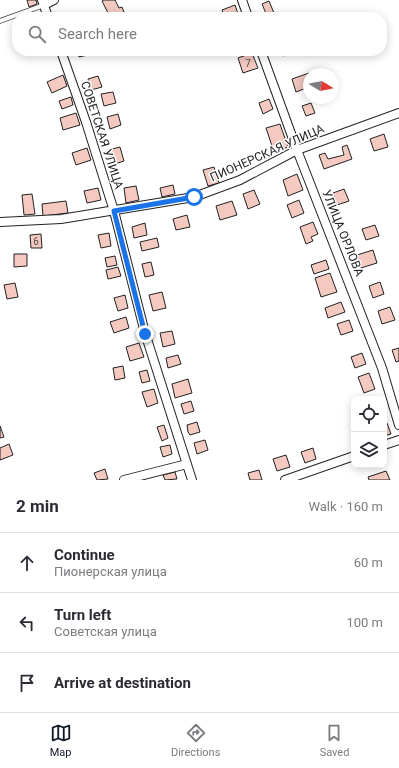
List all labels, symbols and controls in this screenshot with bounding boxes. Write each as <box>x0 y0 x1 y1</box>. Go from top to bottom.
search box <box>12 12 387 56</box>
icon: search <box>26 23 48 45</box>
text: Search here <box>58 25 137 43</box>
house number: 7 <box>245 58 251 69</box>
north arrow <box>303 68 339 104</box>
street label: СОВЕТСКАЯ УЛИЦА <box>78 79 126 191</box>
street label: ПИОНЕРСКАЯ УЛИЦА <box>208 121 326 184</box>
route start <box>185 188 203 206</box>
street label: УЛИЦА ОРЛОВА <box>319 188 367 278</box>
house number: 6 <box>33 236 39 247</box>
route end <box>136 325 154 343</box>
map controls <box>351 396 387 468</box>
button: locate <box>351 396 387 432</box>
button: layers <box>351 432 387 468</box>
text: 2 min <box>16 496 59 516</box>
text: Walk · 160 m <box>308 499 383 514</box>
text: Continue <box>54 546 115 564</box>
icon: ahead <box>16 552 38 574</box>
text: 60 m <box>354 555 383 570</box>
text: Пионерская улица <box>54 564 167 579</box>
text: Turn left <box>54 606 111 624</box>
icon: left <box>16 612 38 634</box>
text: 100 m <box>346 615 383 630</box>
text: Советская улица <box>54 624 157 639</box>
icon: arrive <box>16 672 38 694</box>
text: Arrive at destination <box>54 674 191 692</box>
tab: Map <box>50 722 72 759</box>
tab: Directions <box>171 722 220 759</box>
tab: Saved <box>320 722 349 759</box>

